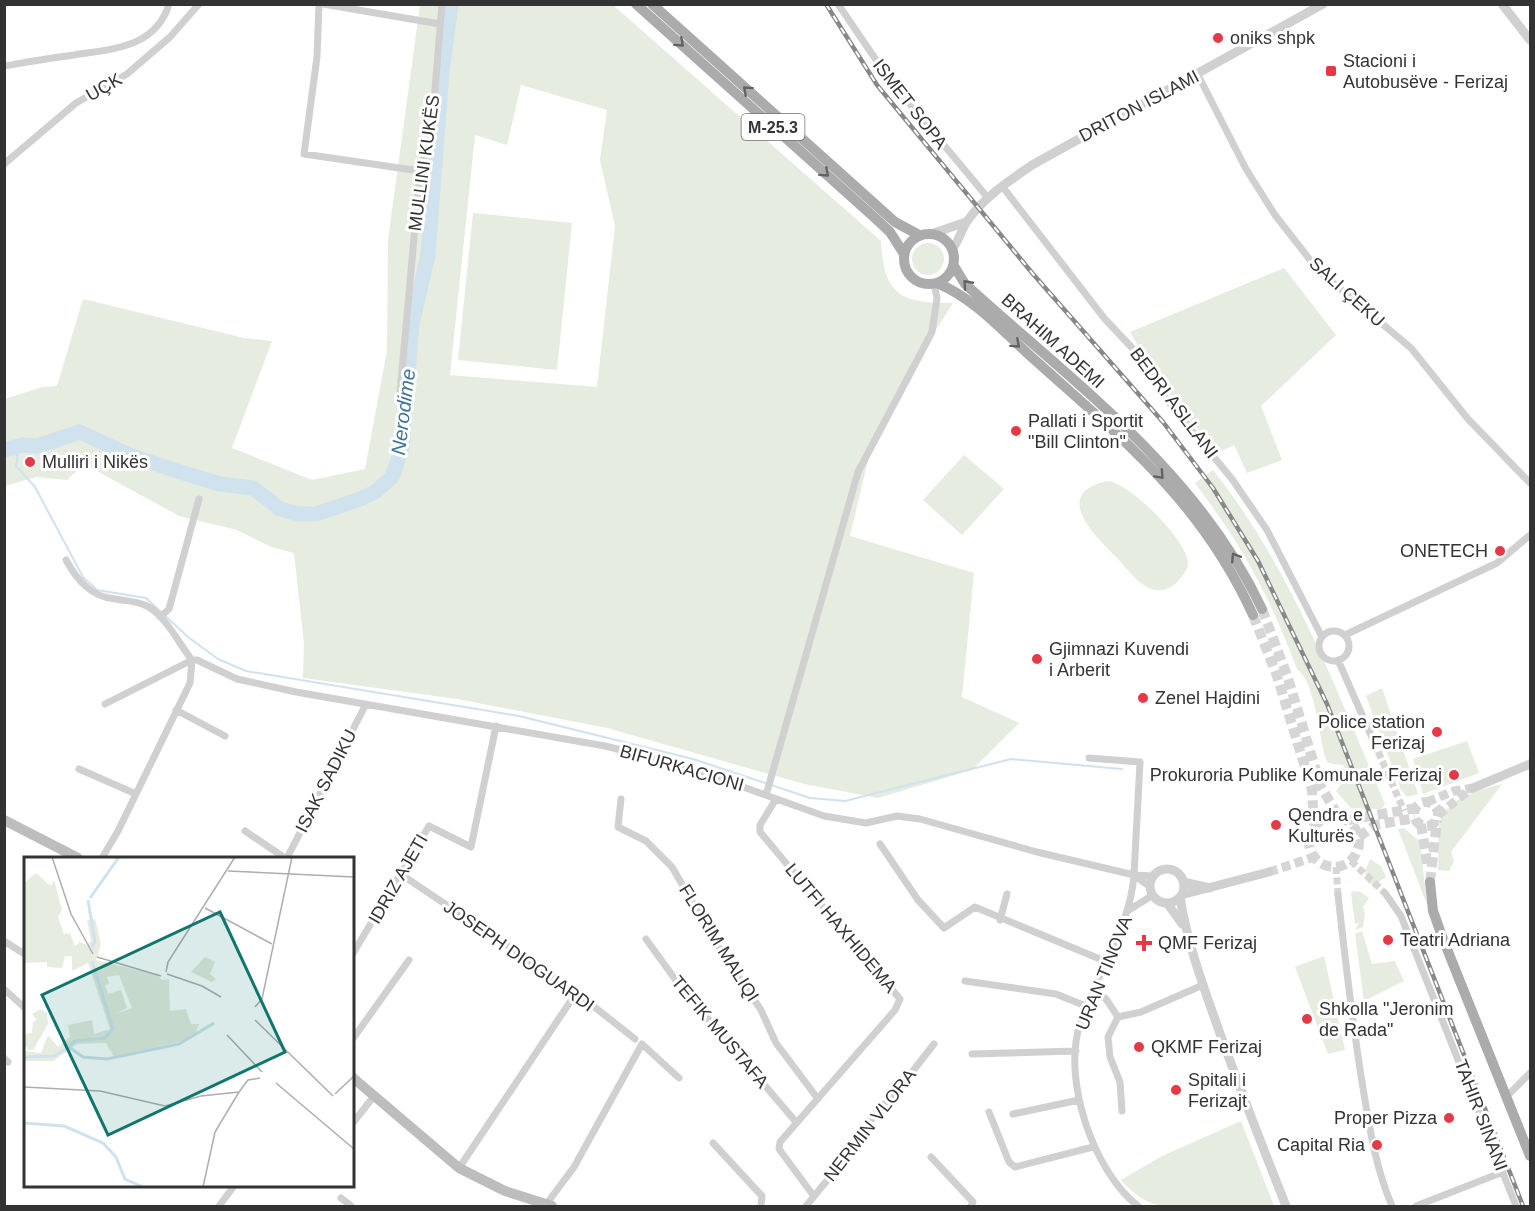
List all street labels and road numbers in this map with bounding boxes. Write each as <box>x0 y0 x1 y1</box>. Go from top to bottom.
street label: ISMET SOPA <box>869 55 951 153</box>
street label: DRITON ISLAMI <box>1076 66 1202 146</box>
street label: UÇK <box>83 69 125 105</box>
street label: MULLINI KUKËS <box>405 94 443 232</box>
road number: M-25.3 <box>742 114 804 140</box>
street label: SALI ÇEKU <box>1305 253 1389 331</box>
street label: BRAHIM ADEMI <box>998 290 1108 392</box>
street label: BEDRI ASLLANI <box>1126 344 1222 462</box>
street label: ISAK SADIKU <box>291 726 361 836</box>
street label: BIFURKACIONI <box>618 741 746 795</box>
street label: IDRIZ AJETI <box>364 831 432 927</box>
street label: LUTFI HAXHIDEMA <box>781 860 901 996</box>
street label: FLORIM MALIQI <box>675 881 763 1005</box>
street label: JOSEPH DIOGUARDI <box>440 896 598 1016</box>
street label: URAN TINOVA <box>1072 913 1136 1033</box>
street label: TEFIK MUSTAFA <box>667 972 773 1092</box>
street label: TAHIR SINANI <box>1451 1056 1511 1174</box>
street label: NERMIN VLORA <box>820 1065 920 1185</box>

